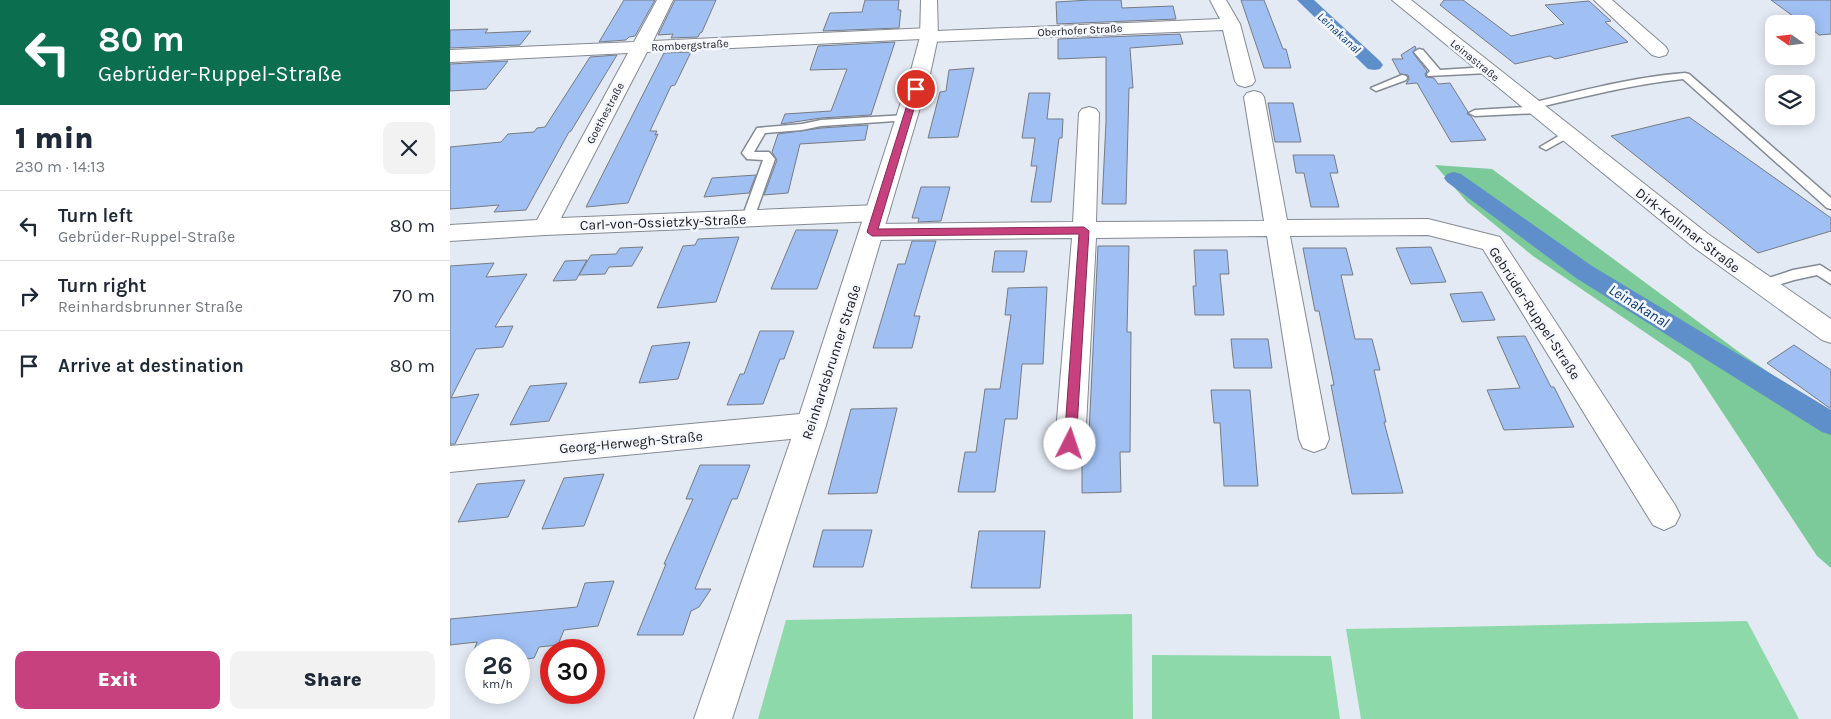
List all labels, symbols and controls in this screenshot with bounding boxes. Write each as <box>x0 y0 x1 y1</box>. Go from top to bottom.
water label: Leinakanal <box>1314 9 1364 57</box>
north arrow <box>1765 15 1815 65</box>
map controls <box>1765 15 1815 125</box>
text: 80 m <box>98 19 185 60</box>
icon: left <box>15 20 80 85</box>
street label: Oberhofer Straße <box>1037 22 1123 39</box>
street label: Rombergstraße <box>651 37 729 54</box>
street label: Leinastraße <box>1448 37 1502 84</box>
text: Gebrüder-Ruppel-Straße <box>98 61 342 87</box>
pin <box>895 68 937 110</box>
icon: arrive <box>902 75 930 103</box>
button: layers <box>1765 75 1815 125</box>
street label: Goethestraße <box>584 80 627 146</box>
text: 1 min <box>15 120 94 156</box>
button: close <box>383 122 435 174</box>
text: 230 m · 14:13 <box>15 157 105 176</box>
street label: Dirk-Kollmar-Straße <box>1632 184 1743 277</box>
text: Turn left <box>58 205 133 227</box>
street label: Carl-von-Ossietzky-Straße <box>580 211 747 234</box>
icon: left <box>15 212 43 240</box>
text: 80 m <box>390 215 435 237</box>
text: Gebrüder-Ruppel-Straße <box>58 227 235 246</box>
street label: Gebrüder-Ruppel-Straße <box>1485 244 1584 383</box>
text: Turn right <box>58 275 147 297</box>
water label: Leinakanal <box>1606 280 1673 332</box>
icon: right <box>15 282 43 310</box>
street label: Reinhardsbrunner Straße <box>798 283 865 442</box>
text: 70 m <box>393 285 435 307</box>
text: Reinhardsbrunner Straße <box>58 297 243 316</box>
icon: arrive <box>15 352 43 380</box>
text: Arrive at destination <box>58 355 244 377</box>
text: 80 m <box>390 355 435 377</box>
position arrow <box>1043 417 1095 469</box>
street label: Georg-Herwegh-Straße <box>559 428 703 457</box>
speed limit sign: 30 <box>540 639 605 704</box>
button: Exit <box>15 651 220 709</box>
button: Share <box>230 651 435 709</box>
text: 26 <box>482 651 513 680</box>
text: km/h <box>482 677 513 691</box>

